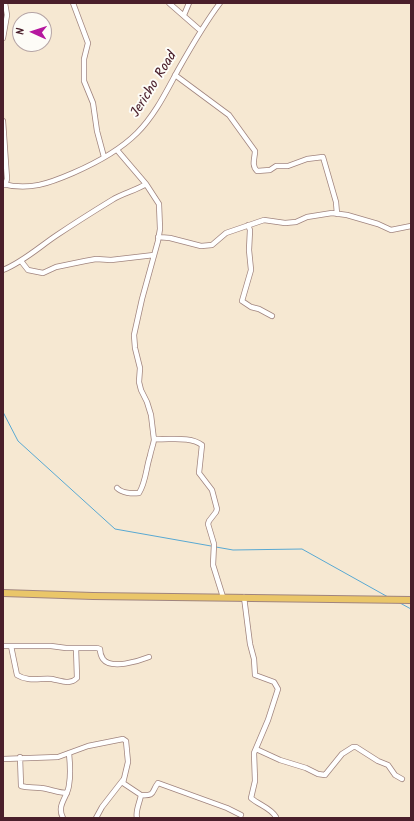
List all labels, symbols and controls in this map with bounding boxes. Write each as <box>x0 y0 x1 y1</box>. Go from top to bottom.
north arrow <box>12 12 52 52</box>
text: N <box>12 27 30 35</box>
street label: Jericho Road <box>128 49 182 121</box>

